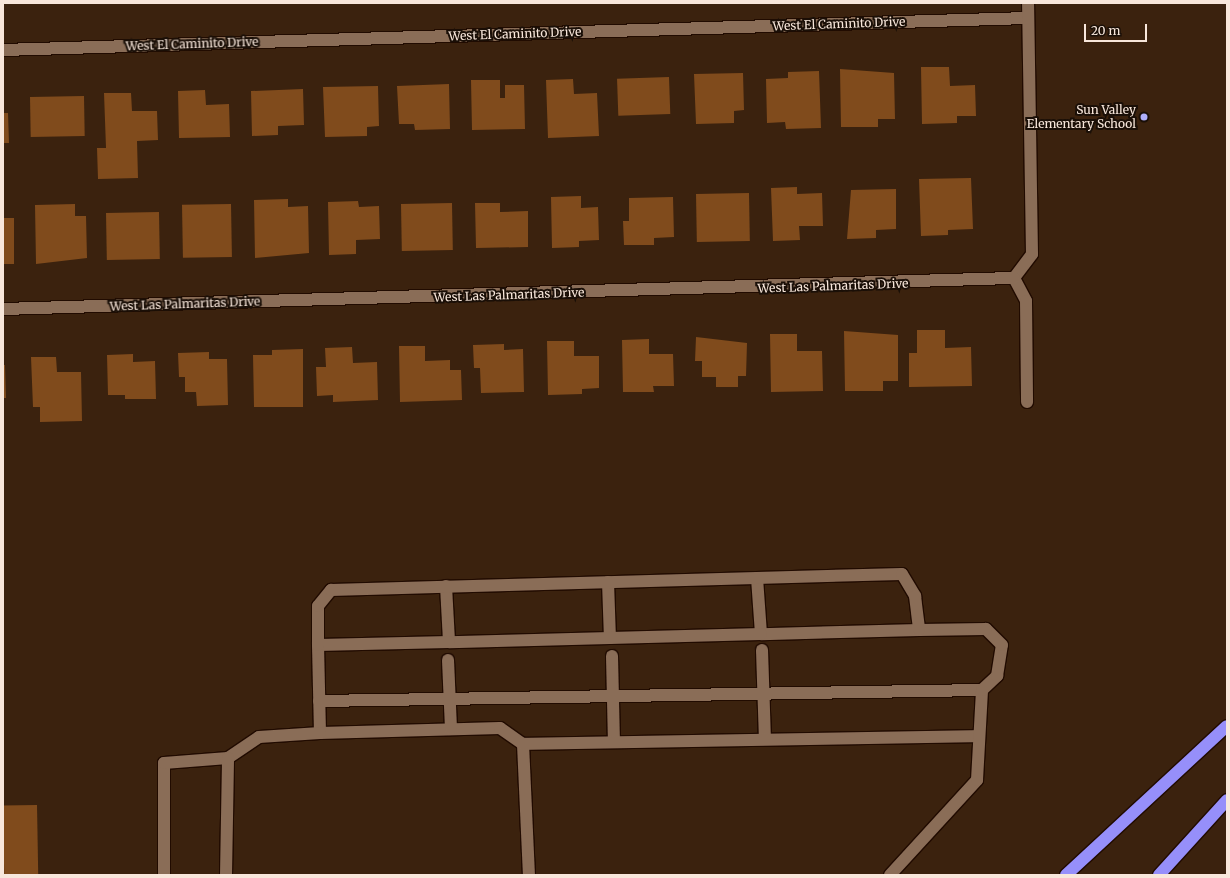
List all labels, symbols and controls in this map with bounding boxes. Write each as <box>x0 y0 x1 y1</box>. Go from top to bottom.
street label: West El Caminito Drive <box>772 14 906 34</box>
scale bar <box>1086 16 1149 42</box>
text: 20 m <box>1091 23 1120 38</box>
street label: West El Caminito Drive <box>448 24 582 44</box>
street label: West El Caminito Drive <box>125 34 259 54</box>
place label: Sun Valley Elementary School <box>1027 103 1136 131</box>
marker: Sun Valley Elementary School <box>1139 112 1149 122</box>
street label: West Las Palmaritas Drive <box>757 276 909 296</box>
street label: West Las Palmaritas Drive <box>433 285 585 305</box>
street label: West Las Palmaritas Drive <box>109 294 261 314</box>

